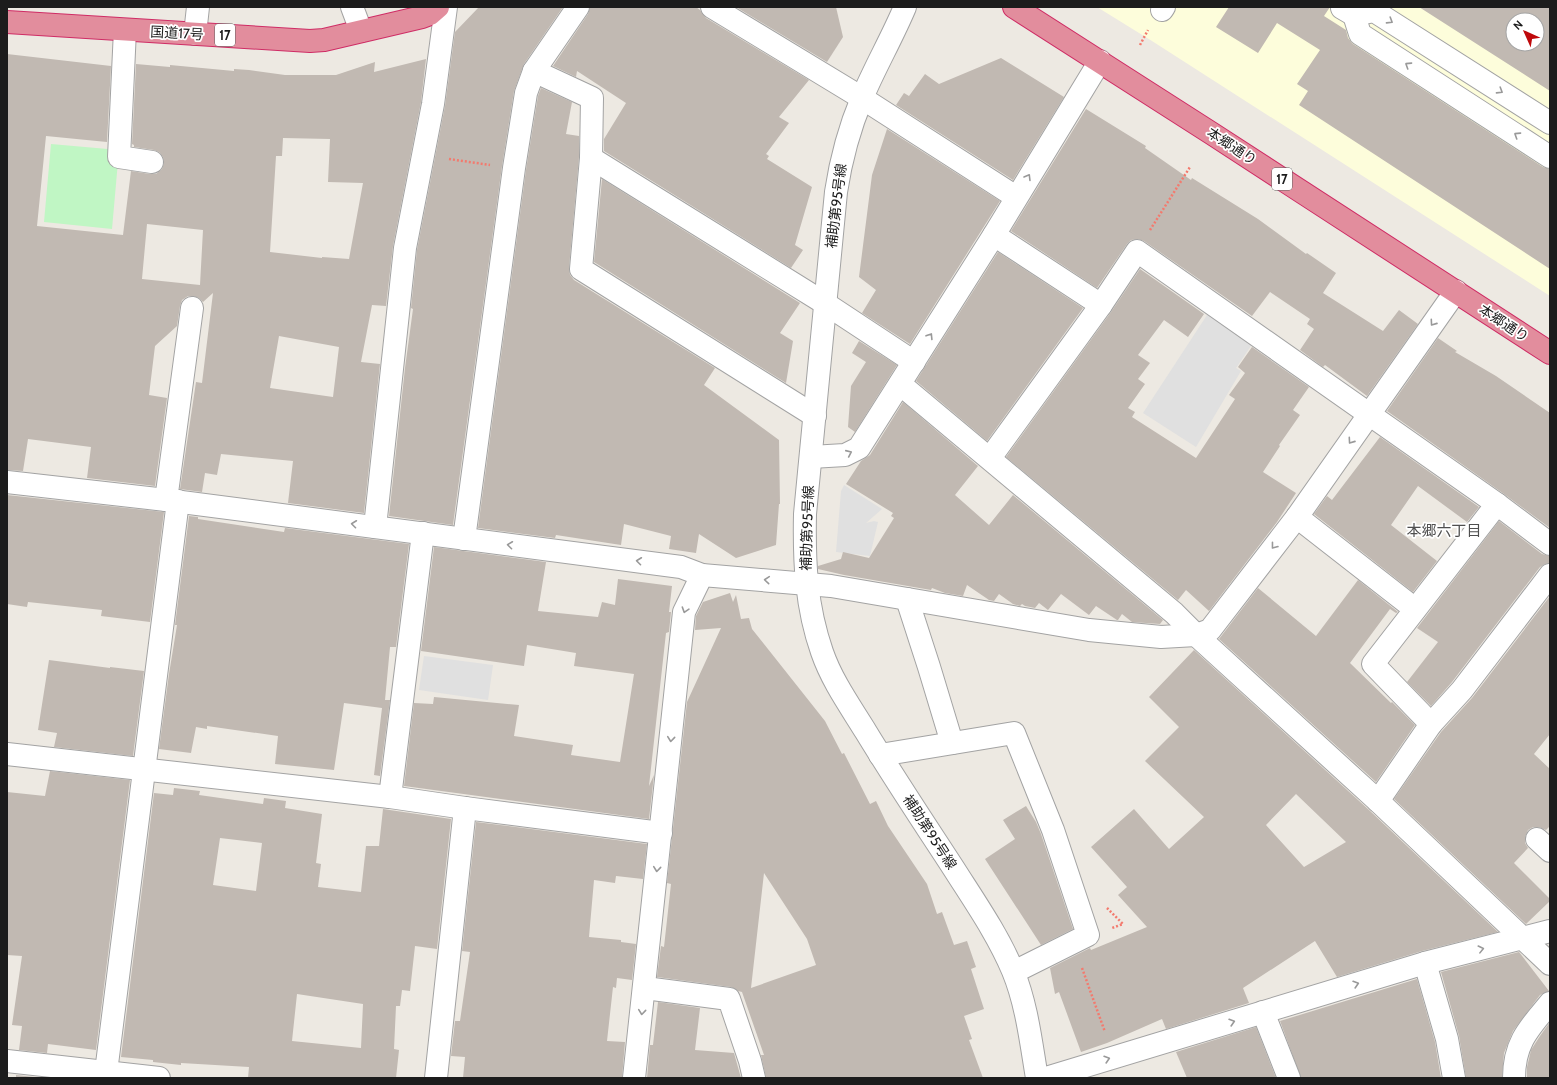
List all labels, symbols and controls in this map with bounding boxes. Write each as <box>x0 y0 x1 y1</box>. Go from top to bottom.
north arrow <box>1505 12 1545 52</box>
one-way arrow <box>1386 16 1393 24</box>
text: N <box>1510 17 1526 33</box>
street label: 国道17号 <box>150 23 204 43</box>
road number: 17 <box>215 24 235 46</box>
one-way arrow <box>1405 62 1412 70</box>
one-way arrow <box>1496 86 1503 93</box>
street label: 本郷通り <box>1204 123 1260 169</box>
one-way arrow <box>1514 133 1521 140</box>
street label: 補助第95号線 <box>822 162 850 250</box>
road number: 17 <box>1272 168 1292 190</box>
one-way arrow <box>1023 174 1031 181</box>
street label: 本郷通り <box>1476 300 1532 346</box>
one-way arrow <box>1430 319 1438 326</box>
one-way arrow <box>925 333 932 340</box>
one-way arrow <box>1348 437 1356 444</box>
one-way arrow <box>845 449 852 457</box>
street label: 補助第95号線 <box>797 485 817 571</box>
one-way arrow <box>351 520 357 529</box>
district label: 本郷六丁目 <box>1406 522 1482 540</box>
one-way arrow <box>507 541 513 550</box>
one-way arrow <box>1272 542 1279 549</box>
one-way arrow <box>636 557 642 566</box>
one-way arrow <box>764 576 770 585</box>
one-way arrow <box>681 607 690 614</box>
one-way arrow <box>666 736 675 742</box>
street label: 補助第95号線 <box>899 791 961 873</box>
one-way arrow <box>653 866 662 872</box>
one-way arrow <box>1478 945 1485 953</box>
one-way arrow <box>1353 980 1360 989</box>
one-way arrow <box>638 1009 647 1015</box>
one-way arrow <box>1228 1018 1235 1027</box>
one-way arrow <box>1104 1055 1111 1064</box>

